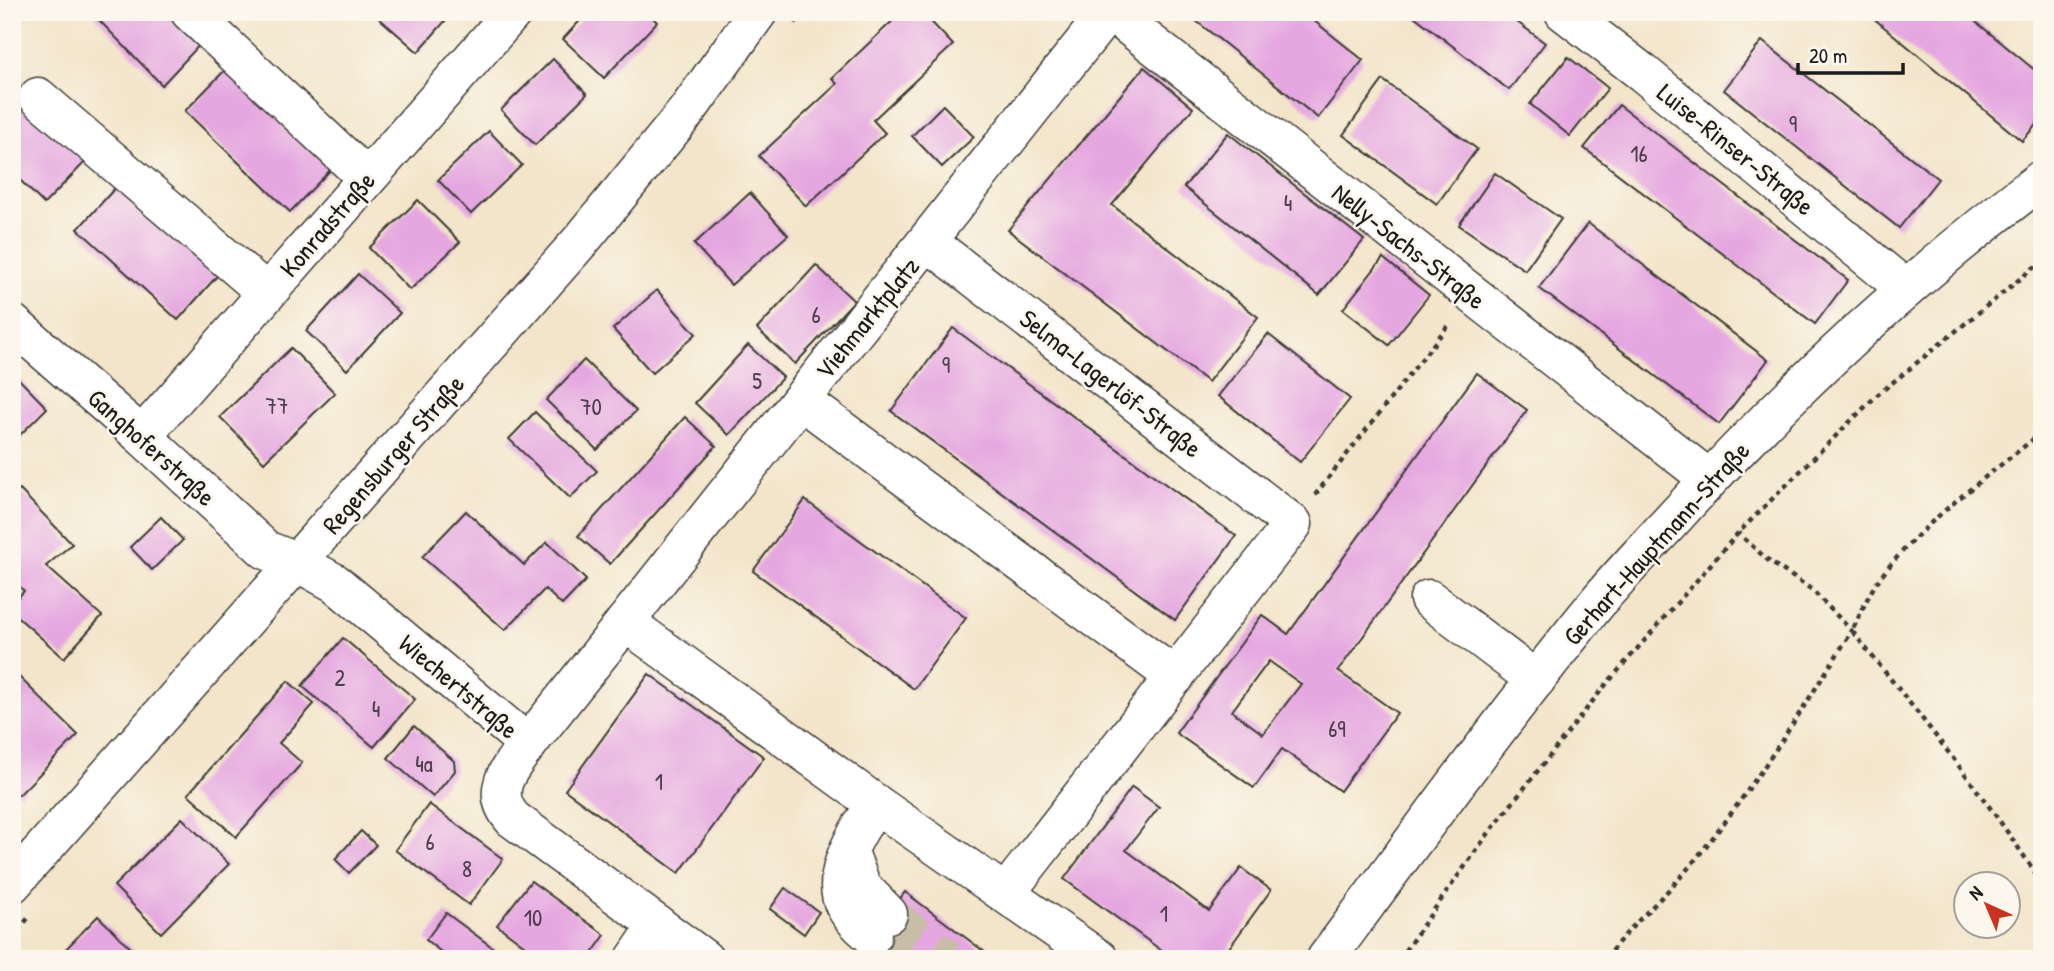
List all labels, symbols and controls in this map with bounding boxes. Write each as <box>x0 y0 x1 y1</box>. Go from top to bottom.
scale bar <box>1798 32 1904 76</box>
text: 20 m <box>1809 41 1847 70</box>
street label: Luise-Rinser-Straße <box>1650 75 1822 223</box>
house number: 9 <box>1789 108 1797 139</box>
house number: 16 <box>1630 138 1648 169</box>
street label: Konradstraße <box>271 164 383 284</box>
street label: Nelly-Sachs-Straße <box>1325 175 1493 317</box>
house number: 4 <box>1284 187 1292 218</box>
street label: Viehmarktplatz <box>807 250 927 386</box>
house number: 6 <box>811 299 821 330</box>
street label: Selma-Lagerlöf-Straße <box>1013 301 1209 465</box>
house number: 9 <box>942 349 950 380</box>
house number: 5 <box>752 365 762 396</box>
street label: Regensburger Straße <box>314 367 472 541</box>
street label: Ganghoferstraße <box>81 380 223 514</box>
house number: 77 <box>266 390 288 421</box>
house number: 70 <box>580 391 602 422</box>
street label: Gerhart-Hauptmann-Straße <box>1555 433 1757 653</box>
street label: Wiechertstraße <box>392 626 526 746</box>
house number: 2 <box>335 662 346 693</box>
house number: 4 <box>372 693 380 724</box>
house number: 69 <box>1328 713 1346 744</box>
house number: 4a <box>415 748 433 779</box>
house number: 1 <box>655 766 663 797</box>
house number: 6 <box>425 826 435 857</box>
house number: 8 <box>462 853 472 884</box>
north arrow <box>1952 870 2022 940</box>
text: N <box>1963 880 1988 906</box>
house number: 1 <box>1160 898 1168 929</box>
house number: 10 <box>524 902 542 933</box>

